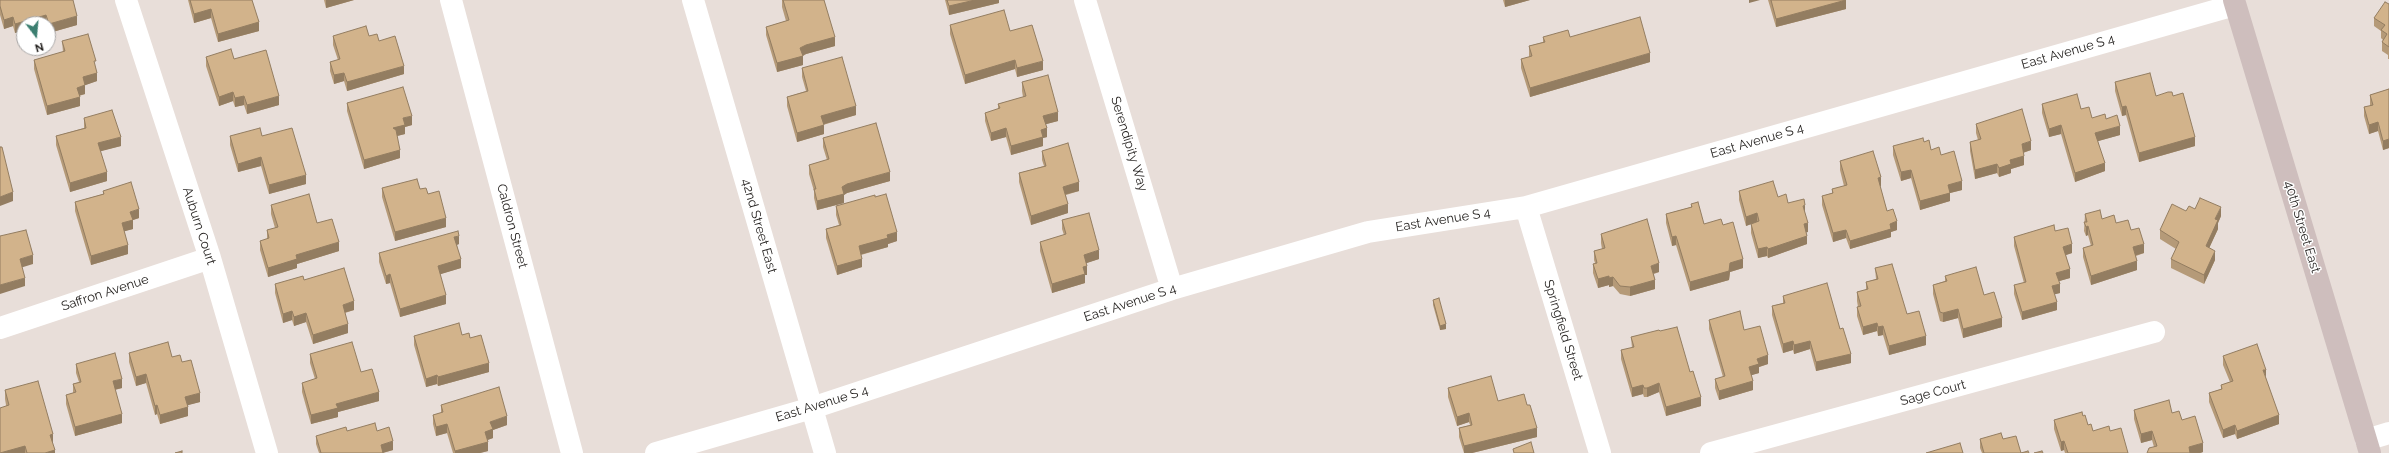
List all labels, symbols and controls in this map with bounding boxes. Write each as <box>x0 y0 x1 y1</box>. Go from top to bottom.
north arrow <box>16 16 56 56</box>
street label: East Avenue S 4 <box>2020 31 2116 73</box>
text: N <box>33 40 45 54</box>
street label: Serendipity Way <box>1107 95 1151 193</box>
street label: East Avenue S 4 <box>1709 120 1805 162</box>
street label: 42nd Street East <box>738 177 780 275</box>
street label: 40th Street East <box>2281 179 2323 275</box>
street label: Caldron Street <box>493 182 531 270</box>
street label: Auburn Court <box>179 185 219 267</box>
street label: East Avenue S 4 <box>1394 205 1492 235</box>
street label: Saffron Avenue <box>59 272 151 314</box>
street label: Springfield Street <box>1540 278 1586 382</box>
street label: East Avenue S 4 <box>1082 281 1178 325</box>
street label: Sage Court <box>1899 377 1967 409</box>
street label: East Avenue S 4 <box>774 382 870 426</box>

